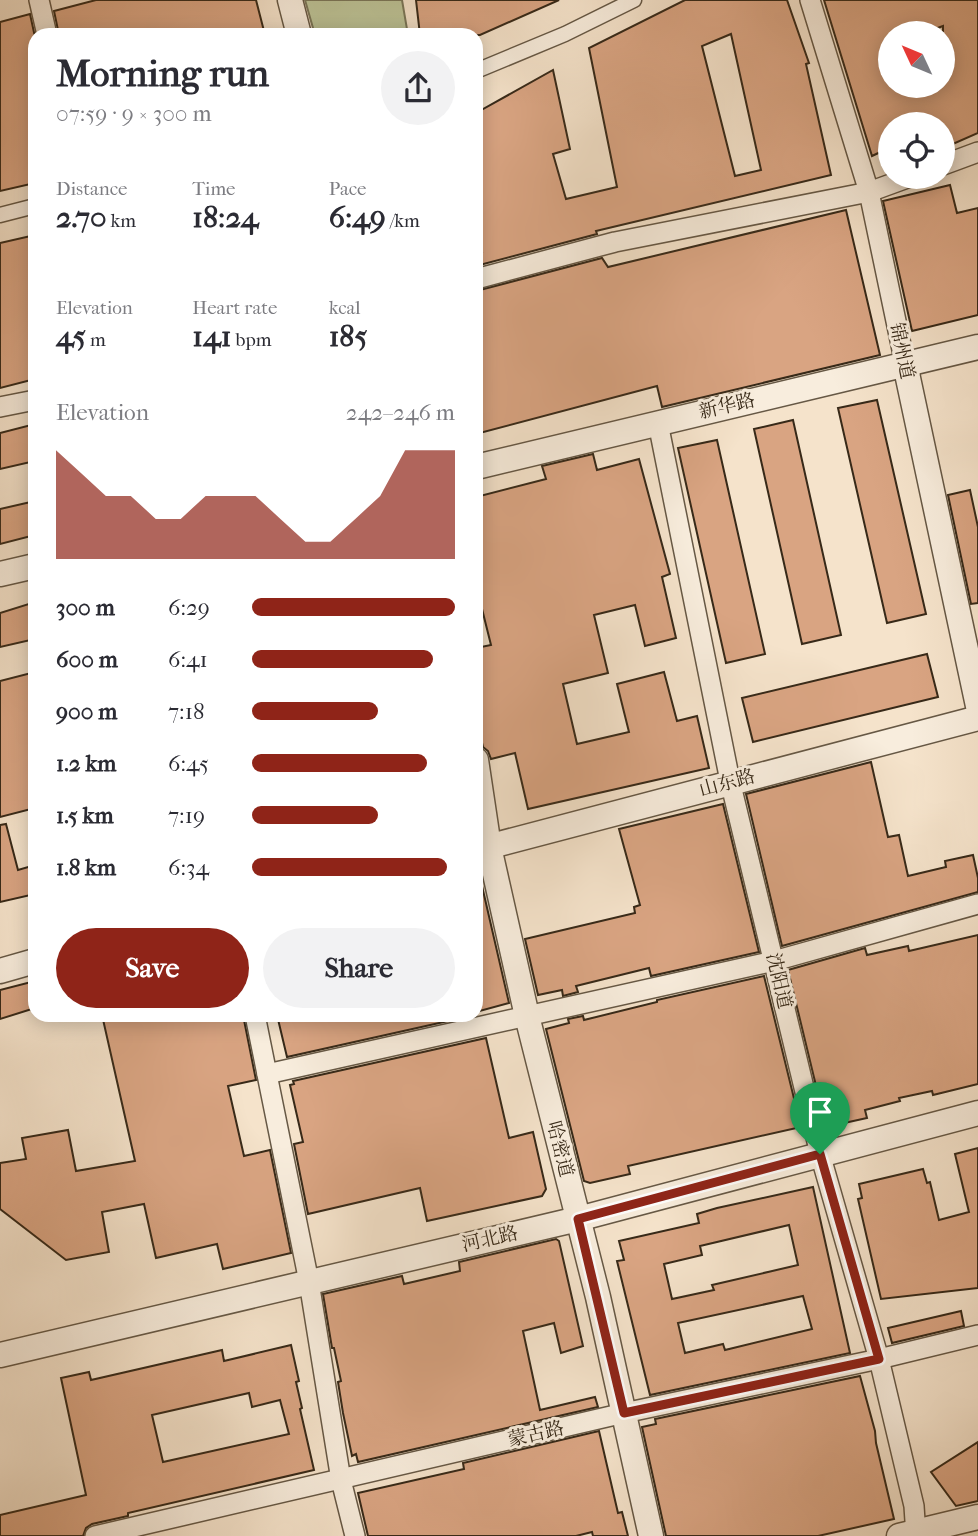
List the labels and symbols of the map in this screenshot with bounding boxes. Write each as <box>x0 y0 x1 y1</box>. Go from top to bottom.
north arrow <box>878 21 956 98</box>
street label: 锦州道 <box>885 321 919 381</box>
street label: 新华路 <box>697 389 757 423</box>
street label: 山东路 <box>697 765 757 801</box>
street label: 沈阳道 <box>762 951 796 1011</box>
pin <box>790 1082 850 1154</box>
street label: 哈密道 <box>542 1119 578 1179</box>
street label: 河北路 <box>460 1222 520 1256</box>
street label: 蒙古路 <box>506 1417 566 1451</box>

